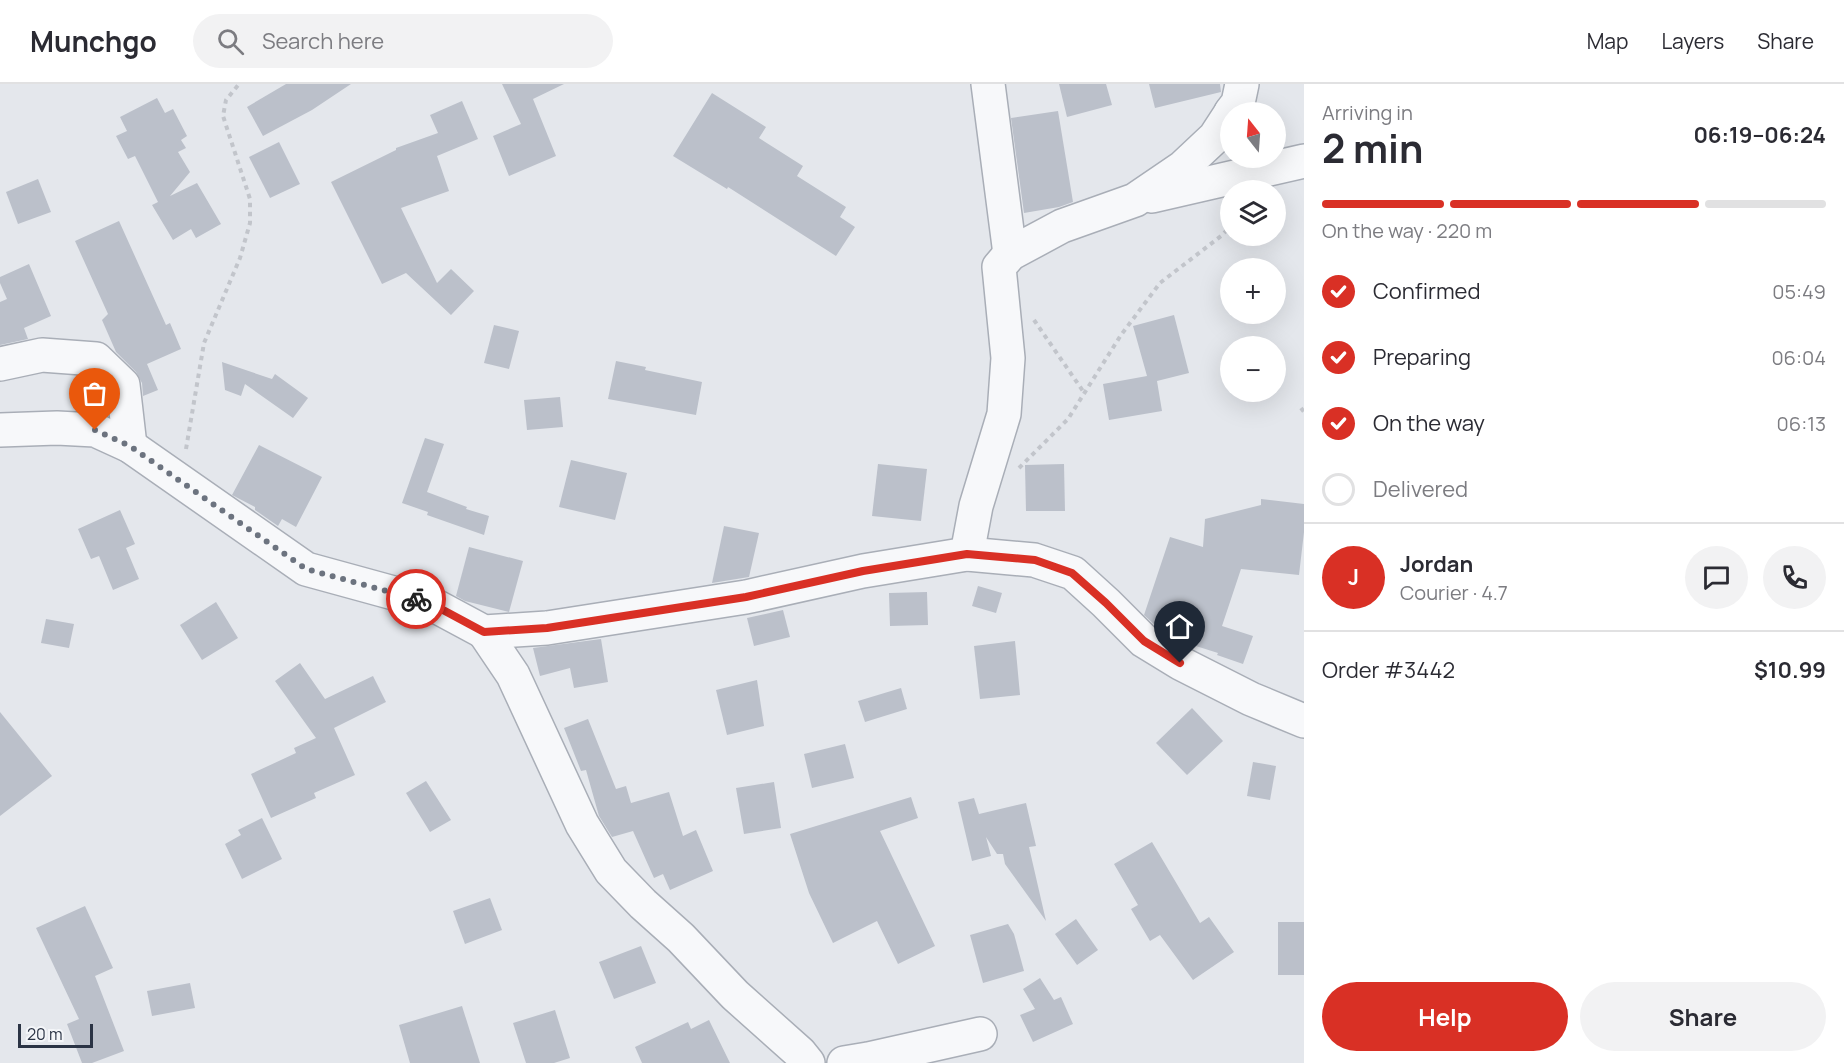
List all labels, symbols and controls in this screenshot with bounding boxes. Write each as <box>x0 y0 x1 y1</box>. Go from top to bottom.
search box <box>193 14 613 68</box>
text: Munchgo <box>30 22 157 60</box>
icon: search <box>214 25 247 58</box>
text: Search here <box>262 26 384 56</box>
text: Map <box>1587 27 1628 55</box>
text: Layers <box>1661 27 1724 55</box>
text: Share <box>1757 27 1814 55</box>
text: Arriving in <box>1322 99 1413 126</box>
north arrow <box>1220 102 1286 168</box>
map controls <box>1220 102 1286 402</box>
text: 06:19–06:24 <box>1693 120 1826 150</box>
text: 2 min <box>1322 121 1423 175</box>
button: layers <box>1220 180 1286 246</box>
text: On the way · 220 m <box>1322 217 1492 244</box>
button: + <box>1220 258 1286 324</box>
icon: check <box>1322 275 1355 308</box>
text: Confirmed <box>1373 276 1481 306</box>
text: 05:49 <box>1772 278 1826 305</box>
button: − <box>1220 336 1286 402</box>
icon: check <box>1322 341 1355 374</box>
text: Preparing <box>1373 342 1471 372</box>
text: 06:04 <box>1771 344 1826 371</box>
pin <box>69 368 120 430</box>
icon: bag <box>78 377 111 410</box>
icon: check <box>1322 407 1355 440</box>
text: On the way <box>1373 408 1485 438</box>
text: 06:13 <box>1777 410 1826 437</box>
text: Delivered <box>1373 474 1468 504</box>
button: chat <box>1685 546 1748 609</box>
button: phone <box>1763 546 1826 609</box>
text: Jordan <box>1400 549 1473 579</box>
text: J <box>1348 562 1359 592</box>
courier <box>386 569 446 629</box>
text: Courier · 4.7 <box>1400 579 1508 606</box>
icon: bike <box>400 583 433 616</box>
pin <box>1154 601 1205 663</box>
icon: home <box>1163 610 1196 643</box>
text: Order #3442 <box>1322 655 1455 685</box>
text: $10.99 <box>1754 655 1826 685</box>
button: Help <box>1322 982 1568 1051</box>
button: Share <box>1580 982 1826 1051</box>
scale bar <box>18 1021 93 1048</box>
text: 20 m <box>27 1023 63 1045</box>

